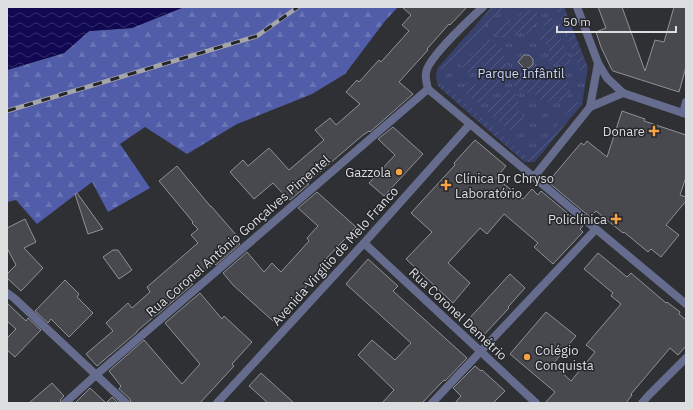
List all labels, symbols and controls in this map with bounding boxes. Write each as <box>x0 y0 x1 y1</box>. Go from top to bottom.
scale bar <box>557 8 676 34</box>
text: 50 m <box>563 14 591 29</box>
park label: Parque Infântil <box>478 65 565 82</box>
place label: Donare <box>603 123 645 140</box>
marker: Donare <box>648 125 660 137</box>
street label: Rua Coronel Antônio Gonçalves Pimentel <box>143 151 334 321</box>
place label: Gazzola <box>345 164 391 181</box>
marker: Gazzola <box>394 167 404 177</box>
place label: Clínica Dr Chryso Laboratório <box>455 170 554 202</box>
marker: Clínica Dr Chryso Laboratório <box>440 179 452 191</box>
street label: Avenida Virgílio de Melo Franco <box>268 183 402 329</box>
place label: Policlínica <box>548 211 607 228</box>
marker: Policlínica <box>610 213 622 225</box>
street label: Rua Coronel Demétrio <box>405 264 511 364</box>
place label: Colégio Conquista <box>535 342 594 374</box>
marker: Colégio Conquista <box>522 352 532 362</box>

